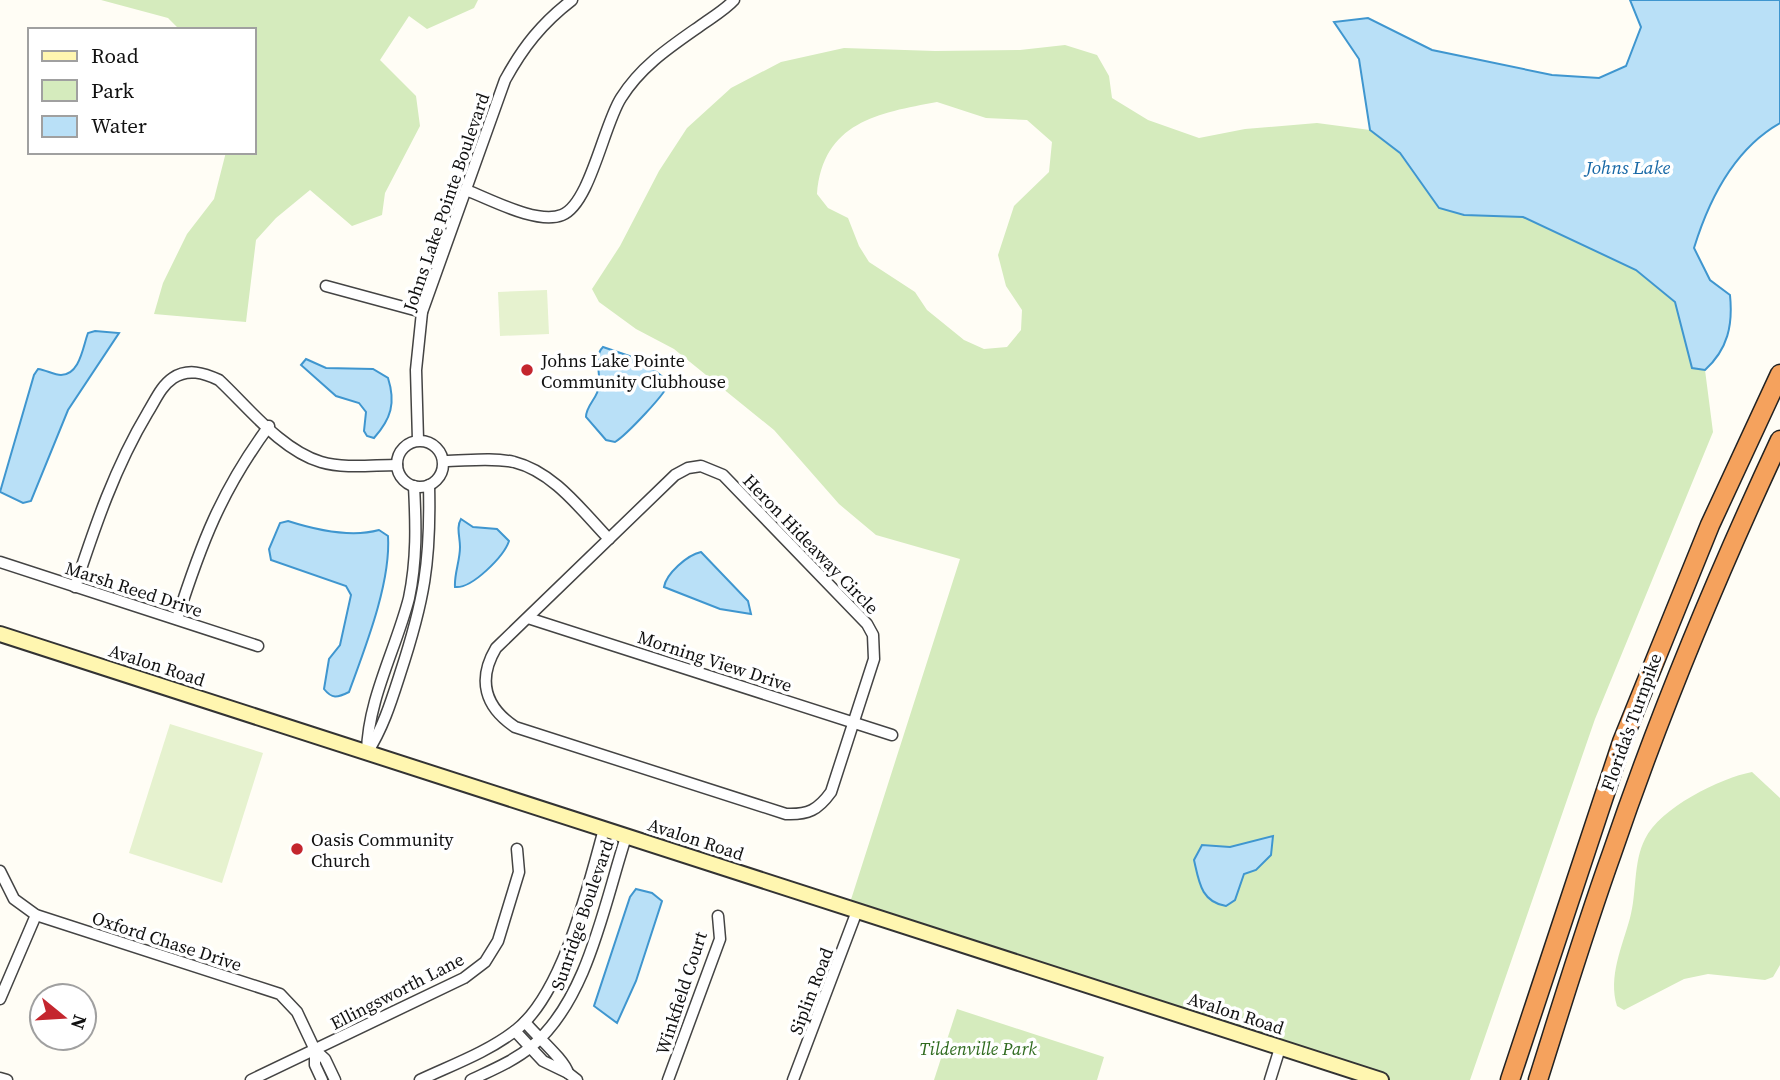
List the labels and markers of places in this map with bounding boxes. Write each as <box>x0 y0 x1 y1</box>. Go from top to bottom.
place label: Johns Lake Pointe Community Clubhouse <box>540 348 726 394</box>
marker: Johns Lake Pointe Community Clubhouse <box>519 362 535 378</box>
place label: Oasis Community Church <box>311 827 454 873</box>
marker: Oasis Community Church <box>289 841 305 857</box>

